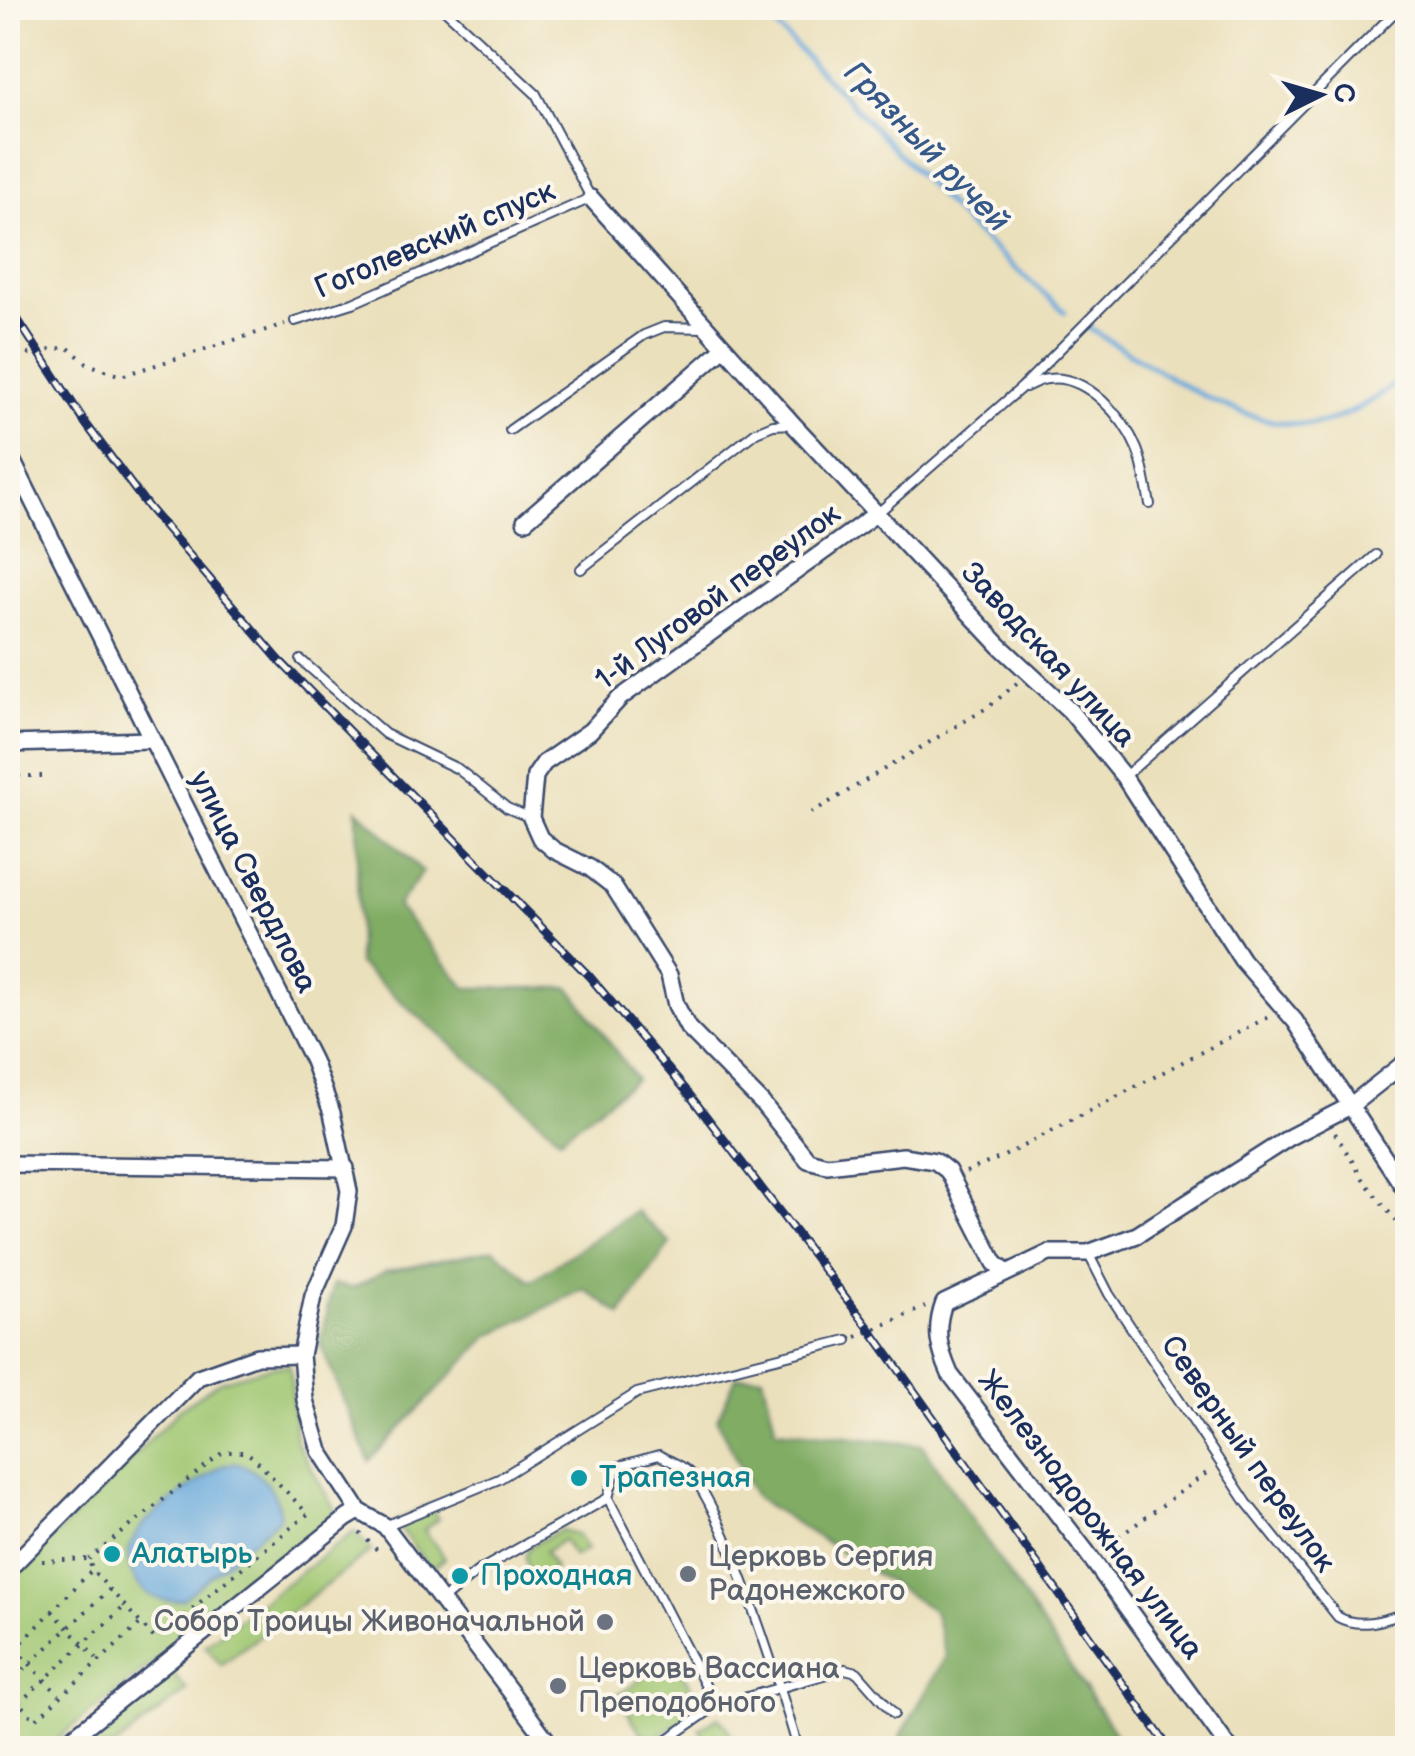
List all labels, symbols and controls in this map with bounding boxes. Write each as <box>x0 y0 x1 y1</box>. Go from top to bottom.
north arrow <box>1270 45 1370 145</box>
water label: Грязный ручей <box>835 54 1017 240</box>
text: С <box>1326 82 1361 105</box>
street label: Гоголевский спуск <box>310 173 560 307</box>
street label: 1-й Луговой переулок <box>588 496 848 698</box>
street label: Заводская улица <box>953 555 1143 755</box>
street label: улица Свердлова <box>182 765 325 999</box>
street label: Северный переулок <box>1153 1329 1343 1579</box>
street label: Железнодорожная улица <box>970 1363 1211 1667</box>
place label: Трапезная <box>599 1460 751 1496</box>
marker: Трапезная <box>568 1467 590 1489</box>
place label: Алатырь <box>131 1536 252 1572</box>
place label: Церковь Сергия Радонежского <box>708 1539 933 1609</box>
marker: Алатырь <box>101 1543 123 1565</box>
place label: Проходная <box>480 1558 632 1594</box>
marker: Церковь Сергия Радонежского <box>677 1563 699 1585</box>
marker: Проходная <box>449 1565 471 1587</box>
place label: Собор Троицы Живоначальной <box>154 1604 585 1640</box>
marker: Собор Троицы Живоначальной <box>594 1611 616 1633</box>
place label: Церковь Вассиана Преподобного <box>578 1651 840 1721</box>
marker: Церковь Вассиана Преподобного <box>547 1675 569 1697</box>

